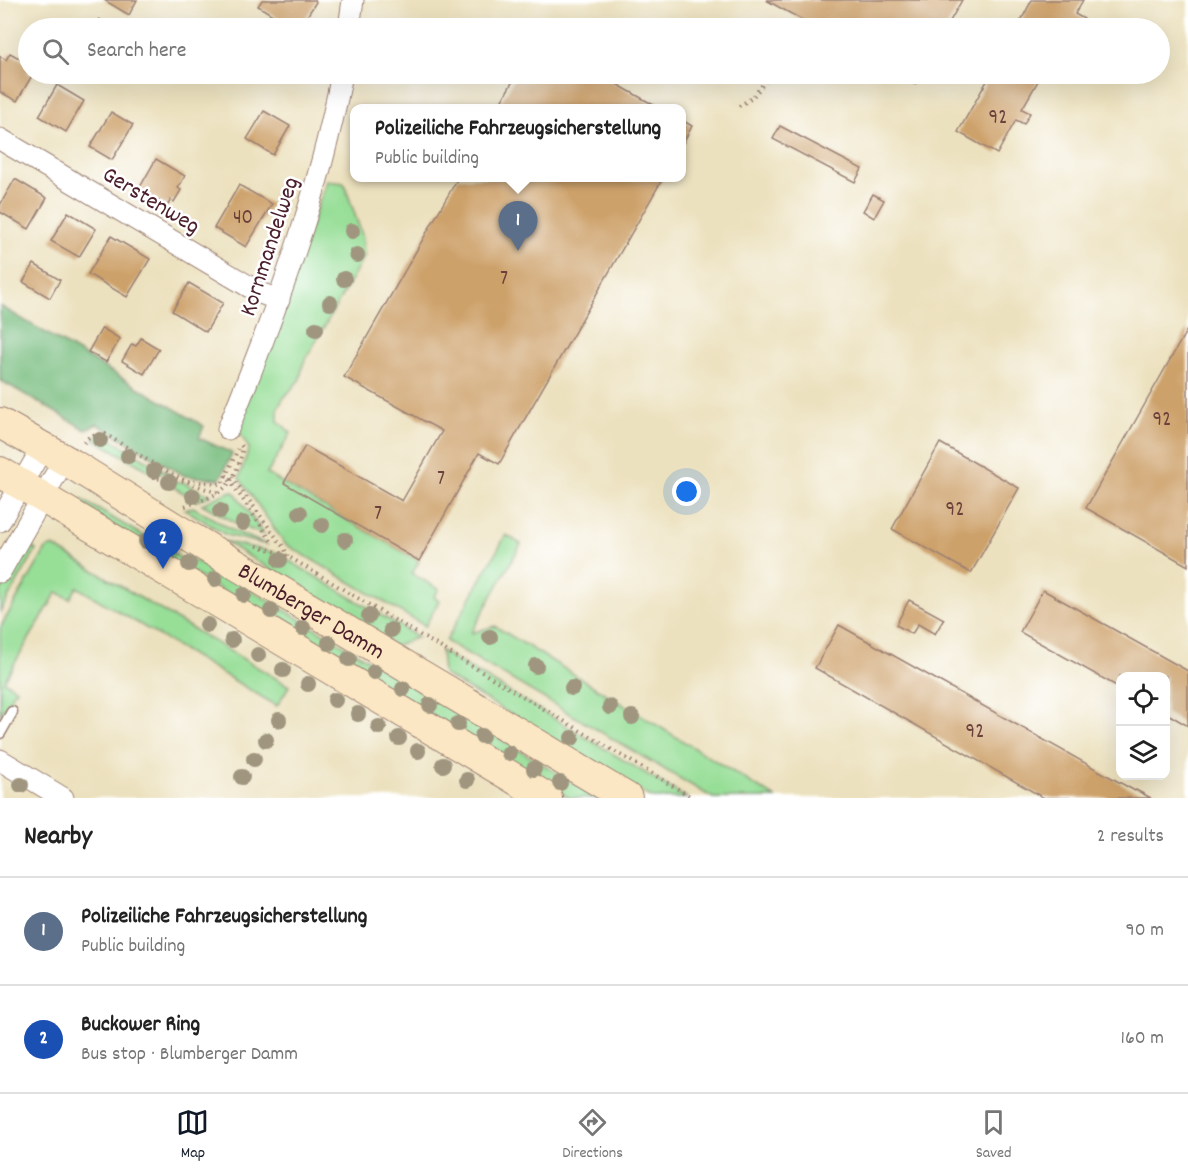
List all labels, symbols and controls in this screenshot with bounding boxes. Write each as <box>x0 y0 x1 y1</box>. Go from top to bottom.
search box <box>18 18 1170 84</box>
icon: search <box>39 35 72 68</box>
text: Search here <box>87 36 186 67</box>
popup <box>350 104 686 182</box>
house number: 92 <box>989 104 1007 134</box>
text: Polizeiliche Fahrzeugsicherstellung <box>375 114 661 145</box>
text: Public building <box>375 145 479 173</box>
street label: Gerstenweg <box>95 159 206 244</box>
street label: Kornmandelweg <box>232 173 309 321</box>
pin: 1 <box>498 202 538 251</box>
house number: 40 <box>233 204 253 234</box>
house number: 7 <box>500 265 508 295</box>
house number: 92 <box>1153 406 1171 436</box>
house number: 7 <box>437 465 445 495</box>
your location <box>672 477 701 506</box>
house number: 92 <box>946 496 964 526</box>
house number: 7 <box>374 500 382 530</box>
pin: 2 <box>144 520 182 569</box>
street label: Blumberger Damm <box>231 556 391 670</box>
map controls <box>1116 672 1170 780</box>
button: locate <box>1116 672 1170 726</box>
house number: 92 <box>966 718 984 748</box>
button: layers <box>1116 726 1170 780</box>
text: Nearby <box>24 819 92 856</box>
text: 2 results <box>1097 823 1164 851</box>
text: Polizeiliche Fahrzeugsicherstellung <box>81 902 367 933</box>
text: 1 <box>41 917 46 945</box>
text: 90 m <box>1126 917 1164 945</box>
text: Public building <box>81 933 185 961</box>
text: Buckower Ring <box>81 1010 200 1041</box>
text: 2 <box>39 1025 48 1053</box>
text: 160 m <box>1121 1025 1164 1053</box>
text: Bus stop · Blumberger Damm <box>81 1041 298 1069</box>
tab: Map <box>176 1106 209 1165</box>
tab: Directions <box>562 1106 623 1165</box>
tab: Saved <box>976 1106 1012 1165</box>

